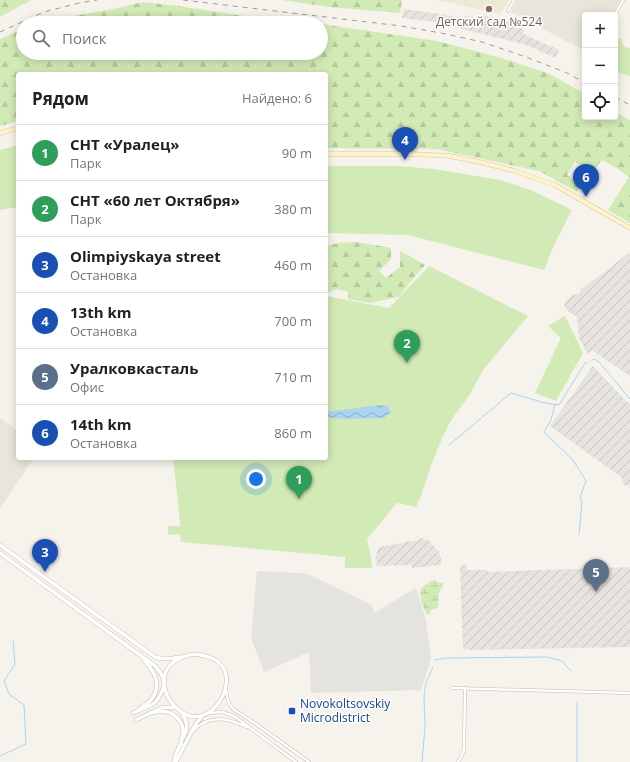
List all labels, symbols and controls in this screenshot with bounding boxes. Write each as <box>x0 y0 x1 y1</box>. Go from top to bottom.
marker: Детский сад №524 <box>484 4 494 14</box>
map controls <box>582 12 618 120</box>
button: + <box>582 12 618 48</box>
place label: Детский сад №524 <box>436 13 542 30</box>
search box <box>16 16 328 60</box>
icon: search <box>30 27 52 49</box>
text: Поиск <box>62 28 106 48</box>
button: − <box>582 48 618 84</box>
button: locate <box>582 84 618 120</box>
text: Рядом <box>32 87 89 110</box>
text: Найдено: 6 <box>242 89 312 107</box>
pin: 4 <box>392 127 418 160</box>
text: СНТ «Уралец» <box>70 134 179 154</box>
text: 1 <box>41 144 49 162</box>
text: 90 m <box>282 144 312 162</box>
text: Парк <box>70 154 101 172</box>
pin: 6 <box>573 164 599 197</box>
text: СНТ «60 лет Октября» <box>70 190 240 210</box>
text: 2 <box>41 200 49 218</box>
text: 380 m <box>274 200 312 218</box>
text: Парк <box>70 210 101 228</box>
text: Olimpiyskaya street <box>70 246 221 266</box>
text: 3 <box>41 256 49 274</box>
text: 460 m <box>274 256 312 274</box>
text: Остановка <box>70 266 137 284</box>
text: 13th km <box>70 302 131 322</box>
text: 4 <box>41 312 49 330</box>
text: 700 m <box>274 312 312 330</box>
text: Остановка <box>70 322 137 340</box>
pin: 2 <box>394 330 420 363</box>
text: Уралковкасталь <box>70 358 198 378</box>
text: 5 <box>41 368 49 386</box>
text: 710 m <box>274 368 312 386</box>
text: Офис <box>70 378 104 396</box>
text: 14th km <box>70 414 131 434</box>
text: 6 <box>41 424 49 442</box>
text: 860 m <box>274 424 312 442</box>
text: Остановка <box>70 434 137 452</box>
pin: 1 <box>286 466 312 499</box>
your location <box>246 469 266 489</box>
pin: 3 <box>32 539 58 572</box>
pin: 5 <box>583 559 609 592</box>
place label: Novokoltsovskiy Microdistrict <box>300 695 391 726</box>
marker: Novokoltsovskiy Microdistrict <box>287 706 297 716</box>

